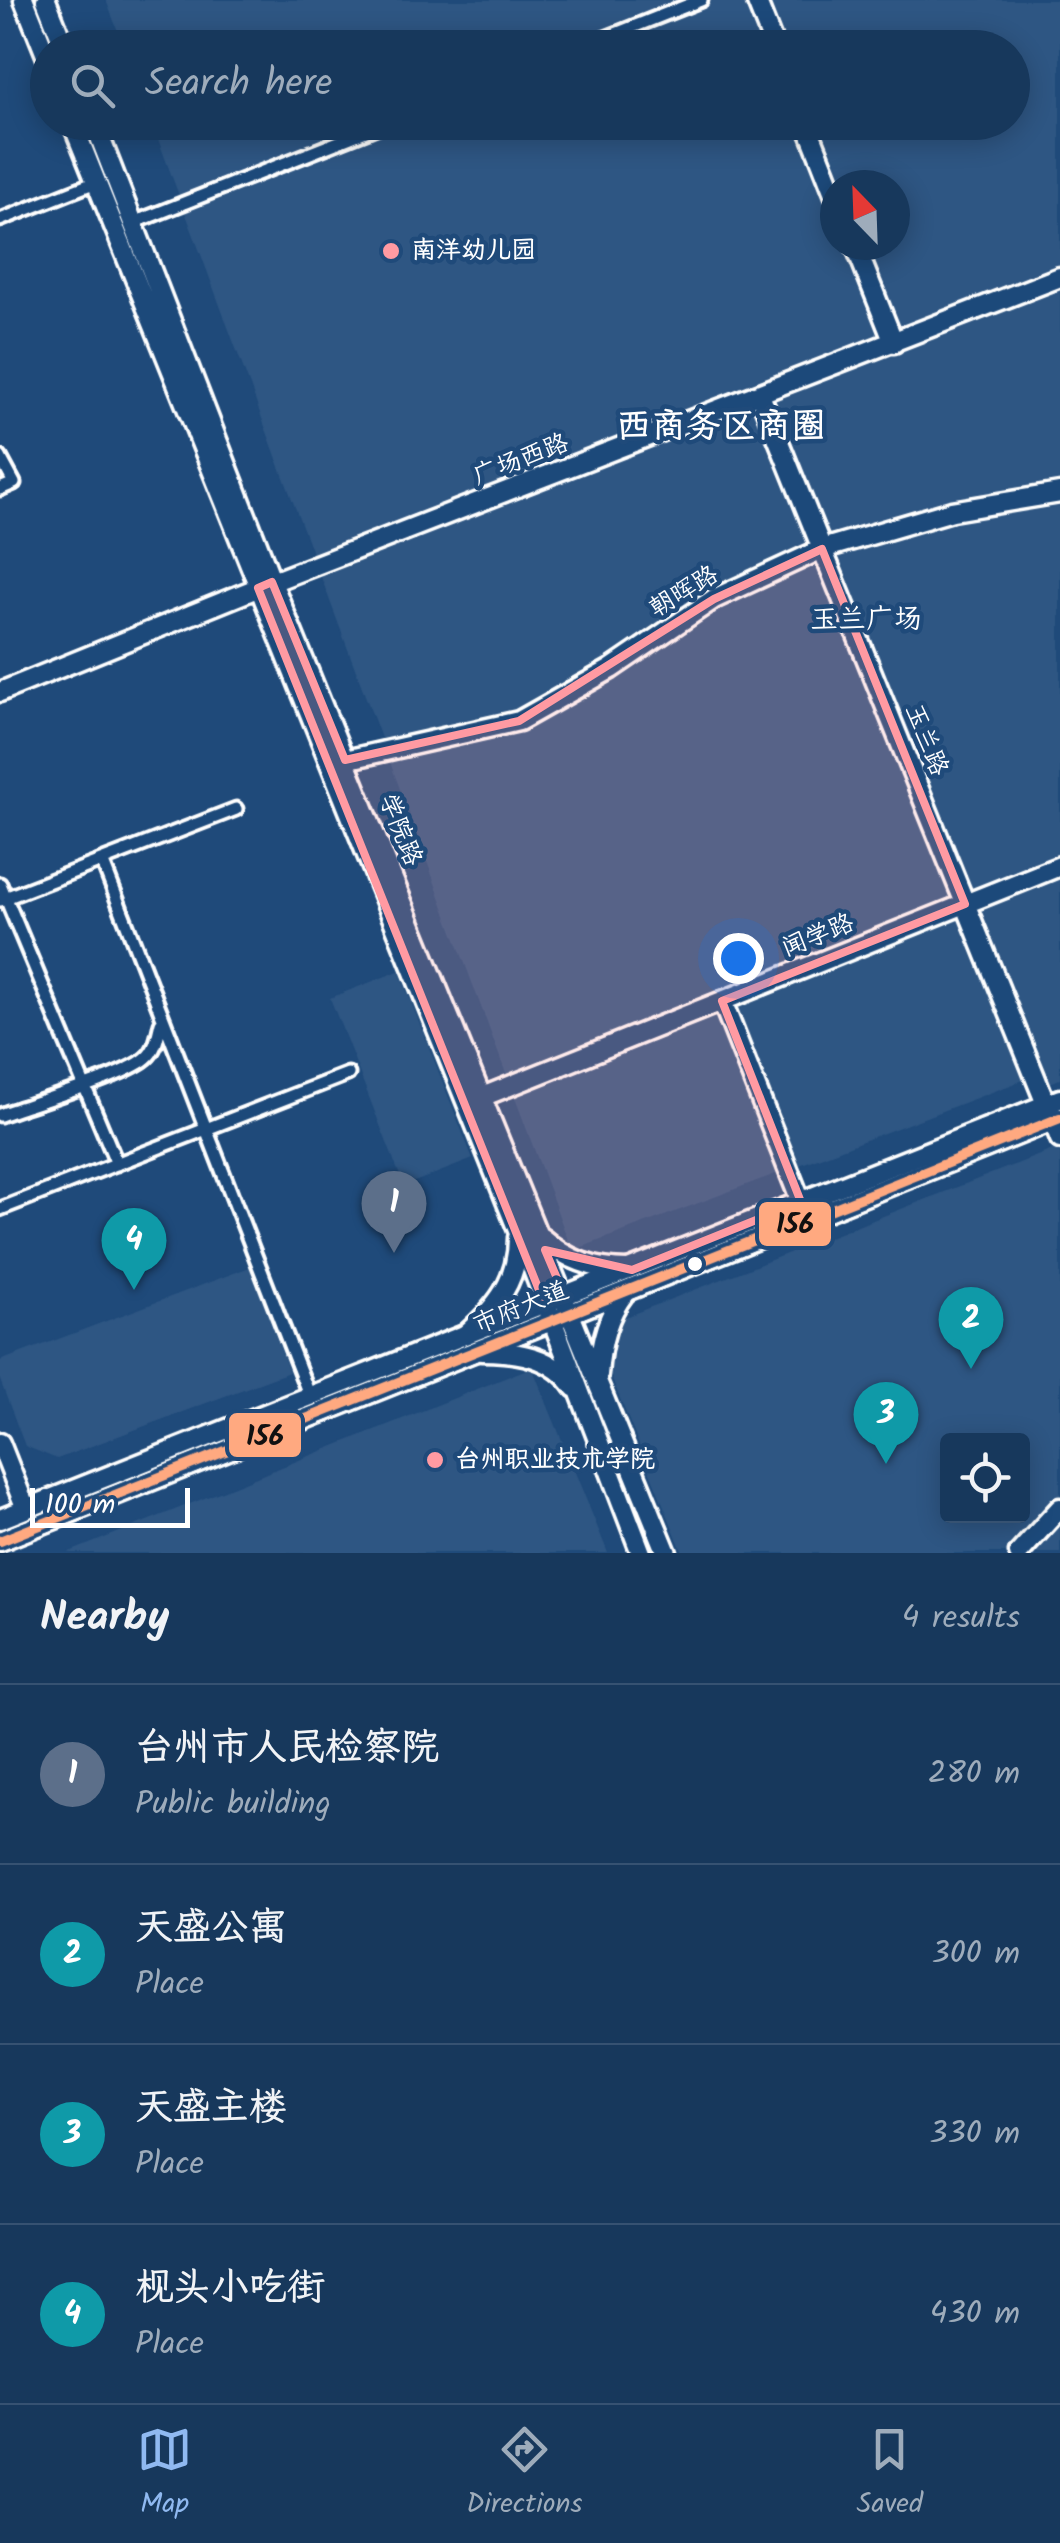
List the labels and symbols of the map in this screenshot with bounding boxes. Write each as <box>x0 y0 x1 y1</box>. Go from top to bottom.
north arrow <box>820 170 910 260</box>
place label: 南洋幼儿园 <box>411 231 536 271</box>
marker: 南洋幼儿园 <box>380 240 402 262</box>
district label: 西商务区商圈 <box>616 400 826 456</box>
street label: 广场西路 <box>467 423 575 497</box>
street label: 朝晖路 <box>642 556 726 628</box>
district label: 玉兰广场 <box>810 598 922 643</box>
street label: 玉兰路 <box>893 698 959 782</box>
street label: 学院路 <box>367 788 433 872</box>
street label: 闻学路 <box>776 903 860 969</box>
your location <box>713 933 764 984</box>
pin: 1 <box>362 1170 426 1253</box>
line badge: 156 <box>757 1200 833 1248</box>
text: 156 <box>776 1203 814 1248</box>
pin: 4 <box>102 1208 166 1290</box>
unlabelled marker <box>685 1254 705 1274</box>
street label: 市府大道 <box>467 1271 575 1345</box>
pin: 2 <box>938 1286 1004 1369</box>
pin: 3 <box>854 1382 918 1464</box>
line badge: 156 <box>227 1411 303 1459</box>
text: 156 <box>246 1415 284 1460</box>
place label: 台州职业技术学院 <box>455 1440 655 1480</box>
marker: 台州职业技术学院 <box>424 1449 446 1471</box>
scale bar <box>30 1483 190 1528</box>

